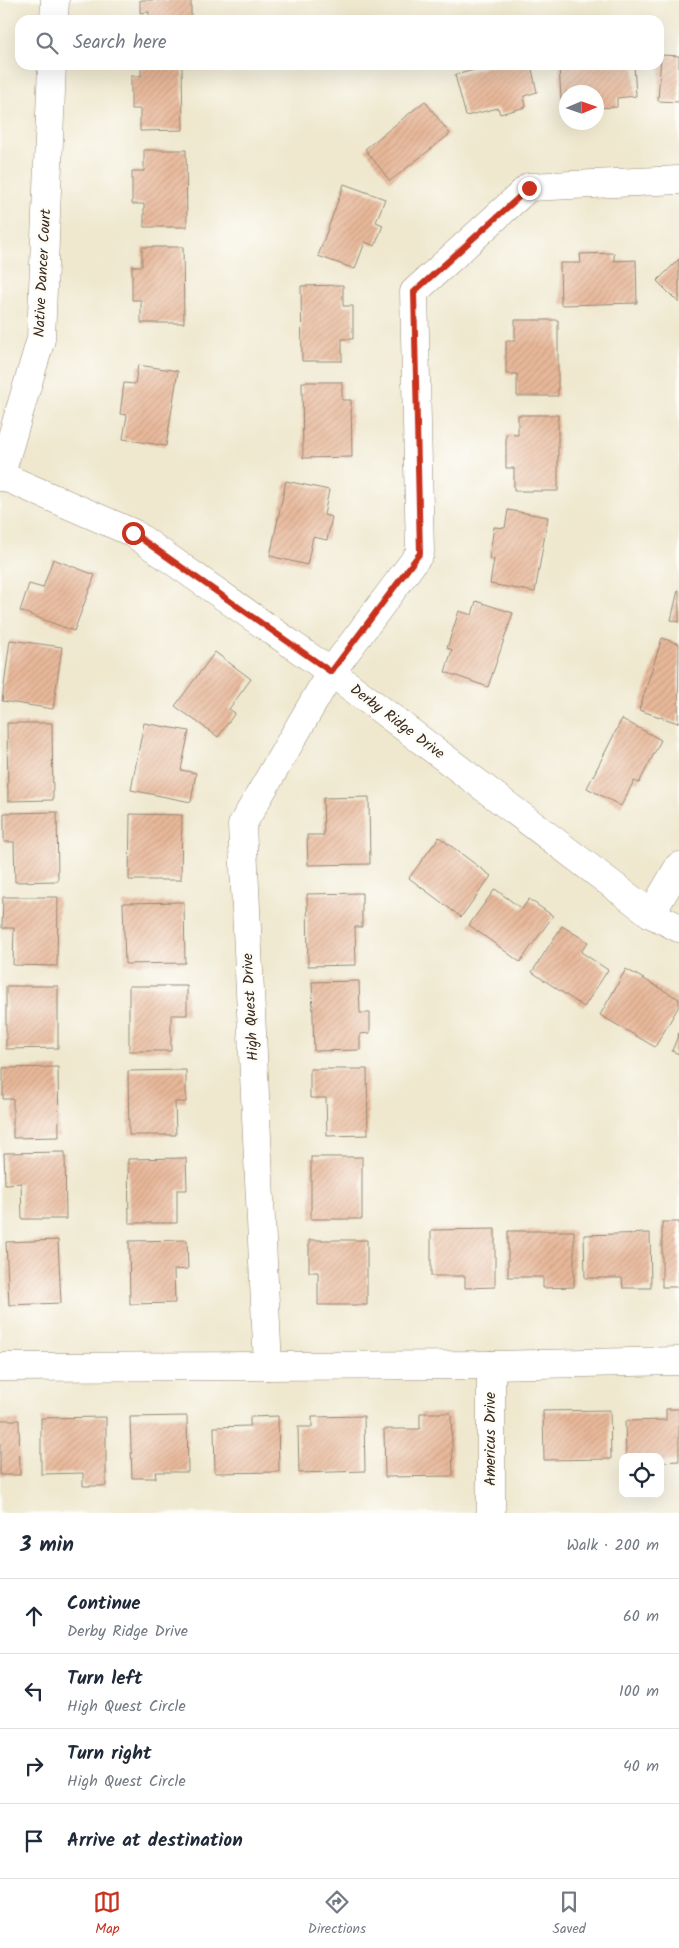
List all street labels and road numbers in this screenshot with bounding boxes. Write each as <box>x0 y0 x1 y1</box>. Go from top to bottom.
street label: Native Dancer Court <box>28 208 58 338</box>
street label: Derby Ridge Drive <box>345 678 450 766</box>
street label: High Quest Drive <box>236 952 266 1061</box>
street label: Americus Drive <box>479 1392 503 1486</box>

